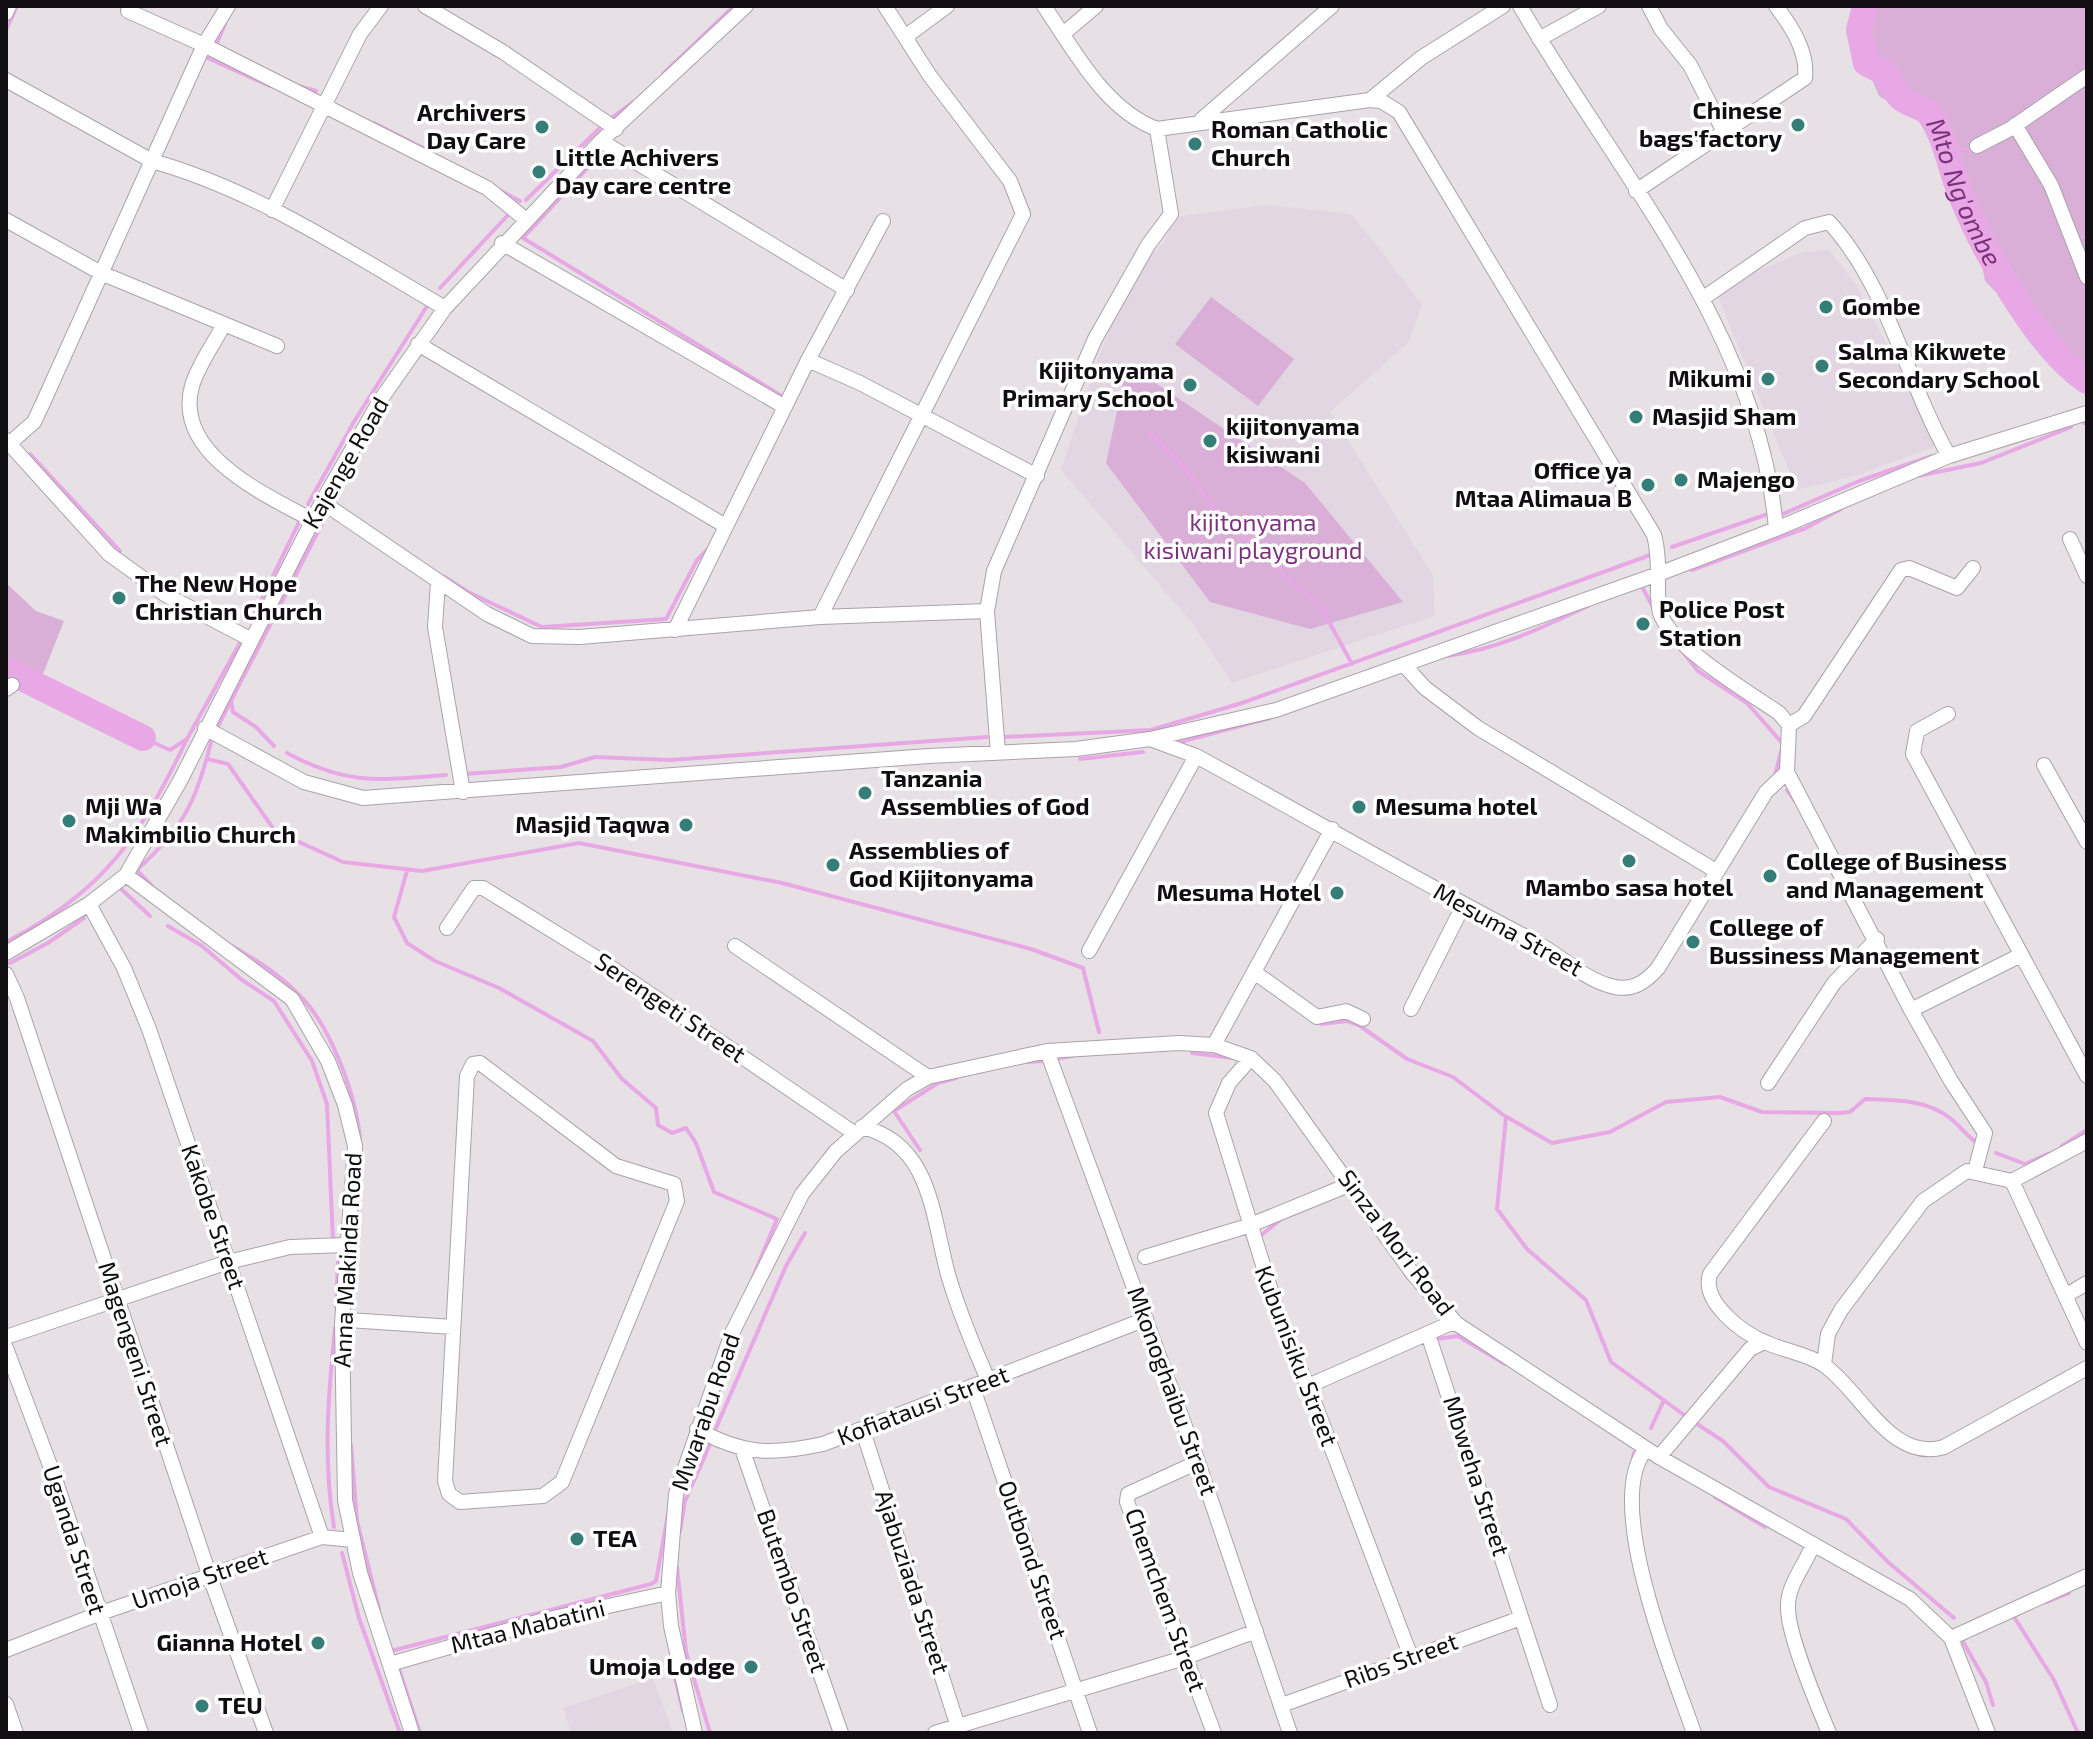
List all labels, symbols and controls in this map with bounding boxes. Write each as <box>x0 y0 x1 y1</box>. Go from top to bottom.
place label: Chinese bags'factory <box>1639 95 1782 152</box>
place label: Archivers Day Care <box>417 97 526 154</box>
water label: Mto Ng'ombe <box>1921 112 2010 271</box>
place label: Roman Catholic Church <box>1211 114 1388 171</box>
marker: Chinese bags'factory <box>1789 116 1807 134</box>
marker: Archivers Day Care <box>533 118 551 136</box>
marker: Roman Catholic Church <box>1186 135 1204 153</box>
place label: Little Achivers Day care centre <box>555 142 731 199</box>
marker: Little Achivers Day care centre <box>530 163 548 181</box>
place label: Gombe <box>1842 291 1921 320</box>
marker: Gombe <box>1817 298 1835 316</box>
place label: Salma Kikwete Secondary School <box>1838 336 2040 393</box>
place label: Kijitonyama Primary School <box>1002 355 1174 412</box>
marker: Salma Kikwete Secondary School <box>1813 357 1831 375</box>
place label: Mikumi <box>1668 363 1752 392</box>
marker: Mikumi <box>1759 370 1777 388</box>
marker: Kijitonyama Primary School <box>1181 376 1199 394</box>
street label: Kajenge Road <box>295 391 394 533</box>
place label: Masjid Sham <box>1652 401 1796 430</box>
marker: Masjid Sham <box>1627 408 1645 426</box>
place label: kijitonyama kisiwani <box>1226 411 1360 468</box>
marker: kijitonyama kisiwani <box>1201 432 1219 450</box>
place label: Office ya Mtaa Alimaua B <box>1455 455 1632 512</box>
place label: Majengo <box>1697 464 1795 493</box>
marker: Majengo <box>1672 471 1690 489</box>
marker: Office ya Mtaa Alimaua B <box>1639 476 1657 494</box>
park label: kijitonyama kisiwani playground <box>1144 507 1362 564</box>
place label: The New Hope Christian Church <box>135 568 322 625</box>
marker: The New Hope Christian Church <box>110 589 128 607</box>
place label: Police Post Station <box>1659 594 1785 651</box>
marker: Police Post Station <box>1634 615 1652 633</box>
place label: Tanzania Assemblies of God <box>881 763 1090 820</box>
marker: Tanzania Assemblies of God <box>856 784 874 802</box>
place label: Mji Wa Makimbilio Church <box>85 791 296 848</box>
place label: Mesuma hotel <box>1375 791 1537 820</box>
marker: Mesuma hotel <box>1350 798 1368 816</box>
place label: Masjid Taqwa <box>515 809 670 838</box>
marker: Mji Wa Makimbilio Church <box>60 812 78 830</box>
marker: Masjid Taqwa <box>677 816 695 834</box>
place label: Assemblies of God Kijitonyama <box>849 835 1034 892</box>
place label: College of Business and Management <box>1786 846 2007 903</box>
marker: Mambo sasa hotel <box>1620 852 1638 870</box>
marker: Assemblies of God Kijitonyama <box>824 856 842 874</box>
marker: College of Business and Management <box>1761 867 1779 885</box>
place label: Mambo sasa hotel <box>1525 872 1733 901</box>
street label: Mesuma Street <box>1429 876 1588 982</box>
place label: Mesuma Hotel <box>1157 877 1321 906</box>
marker: Mesuma Hotel <box>1328 884 1346 902</box>
place label: College of Bussiness Management <box>1709 912 1980 969</box>
marker: College of Bussiness Management <box>1684 933 1702 951</box>
street label: Serengeti Street <box>590 946 752 1068</box>
street label: Kakobe Street <box>176 1140 253 1293</box>
street label: Anna Makinda Road <box>326 1152 367 1368</box>
street label: Sinza Mori Road <box>1333 1163 1461 1321</box>
street label: Magengeni Street <box>93 1258 180 1450</box>
street label: Kubunisiku Street <box>1250 1261 1345 1450</box>
street label: Mkonoghaibu Street <box>1122 1282 1225 1499</box>
street label: Mwarabu Road <box>664 1329 745 1494</box>
street label: Kofiatausi Street <box>833 1359 1012 1451</box>
street label: Mbweha Street <box>1438 1392 1517 1559</box>
street label: Uganda Street <box>38 1461 113 1618</box>
street label: Outbond Street <box>993 1476 1074 1643</box>
street label: Ajabuziada Street <box>870 1486 957 1677</box>
street label: Chemchem Street <box>1120 1504 1213 1695</box>
street label: Butembo Street <box>752 1505 835 1676</box>
place label: TEA <box>593 1523 637 1552</box>
marker: TEA <box>568 1530 586 1548</box>
street label: Umoja Street <box>128 1541 271 1614</box>
street label: Mtaa Mabatini <box>447 1592 608 1659</box>
street label: Ribs Street <box>1340 1626 1461 1694</box>
place label: Gianna Hotel <box>157 1627 302 1656</box>
marker: Gianna Hotel <box>309 1634 327 1652</box>
place label: Umoja Lodge <box>589 1651 735 1680</box>
marker: Umoja Lodge <box>742 1658 760 1676</box>
place label: TEU <box>218 1690 263 1719</box>
marker: TEU <box>193 1697 211 1715</box>

